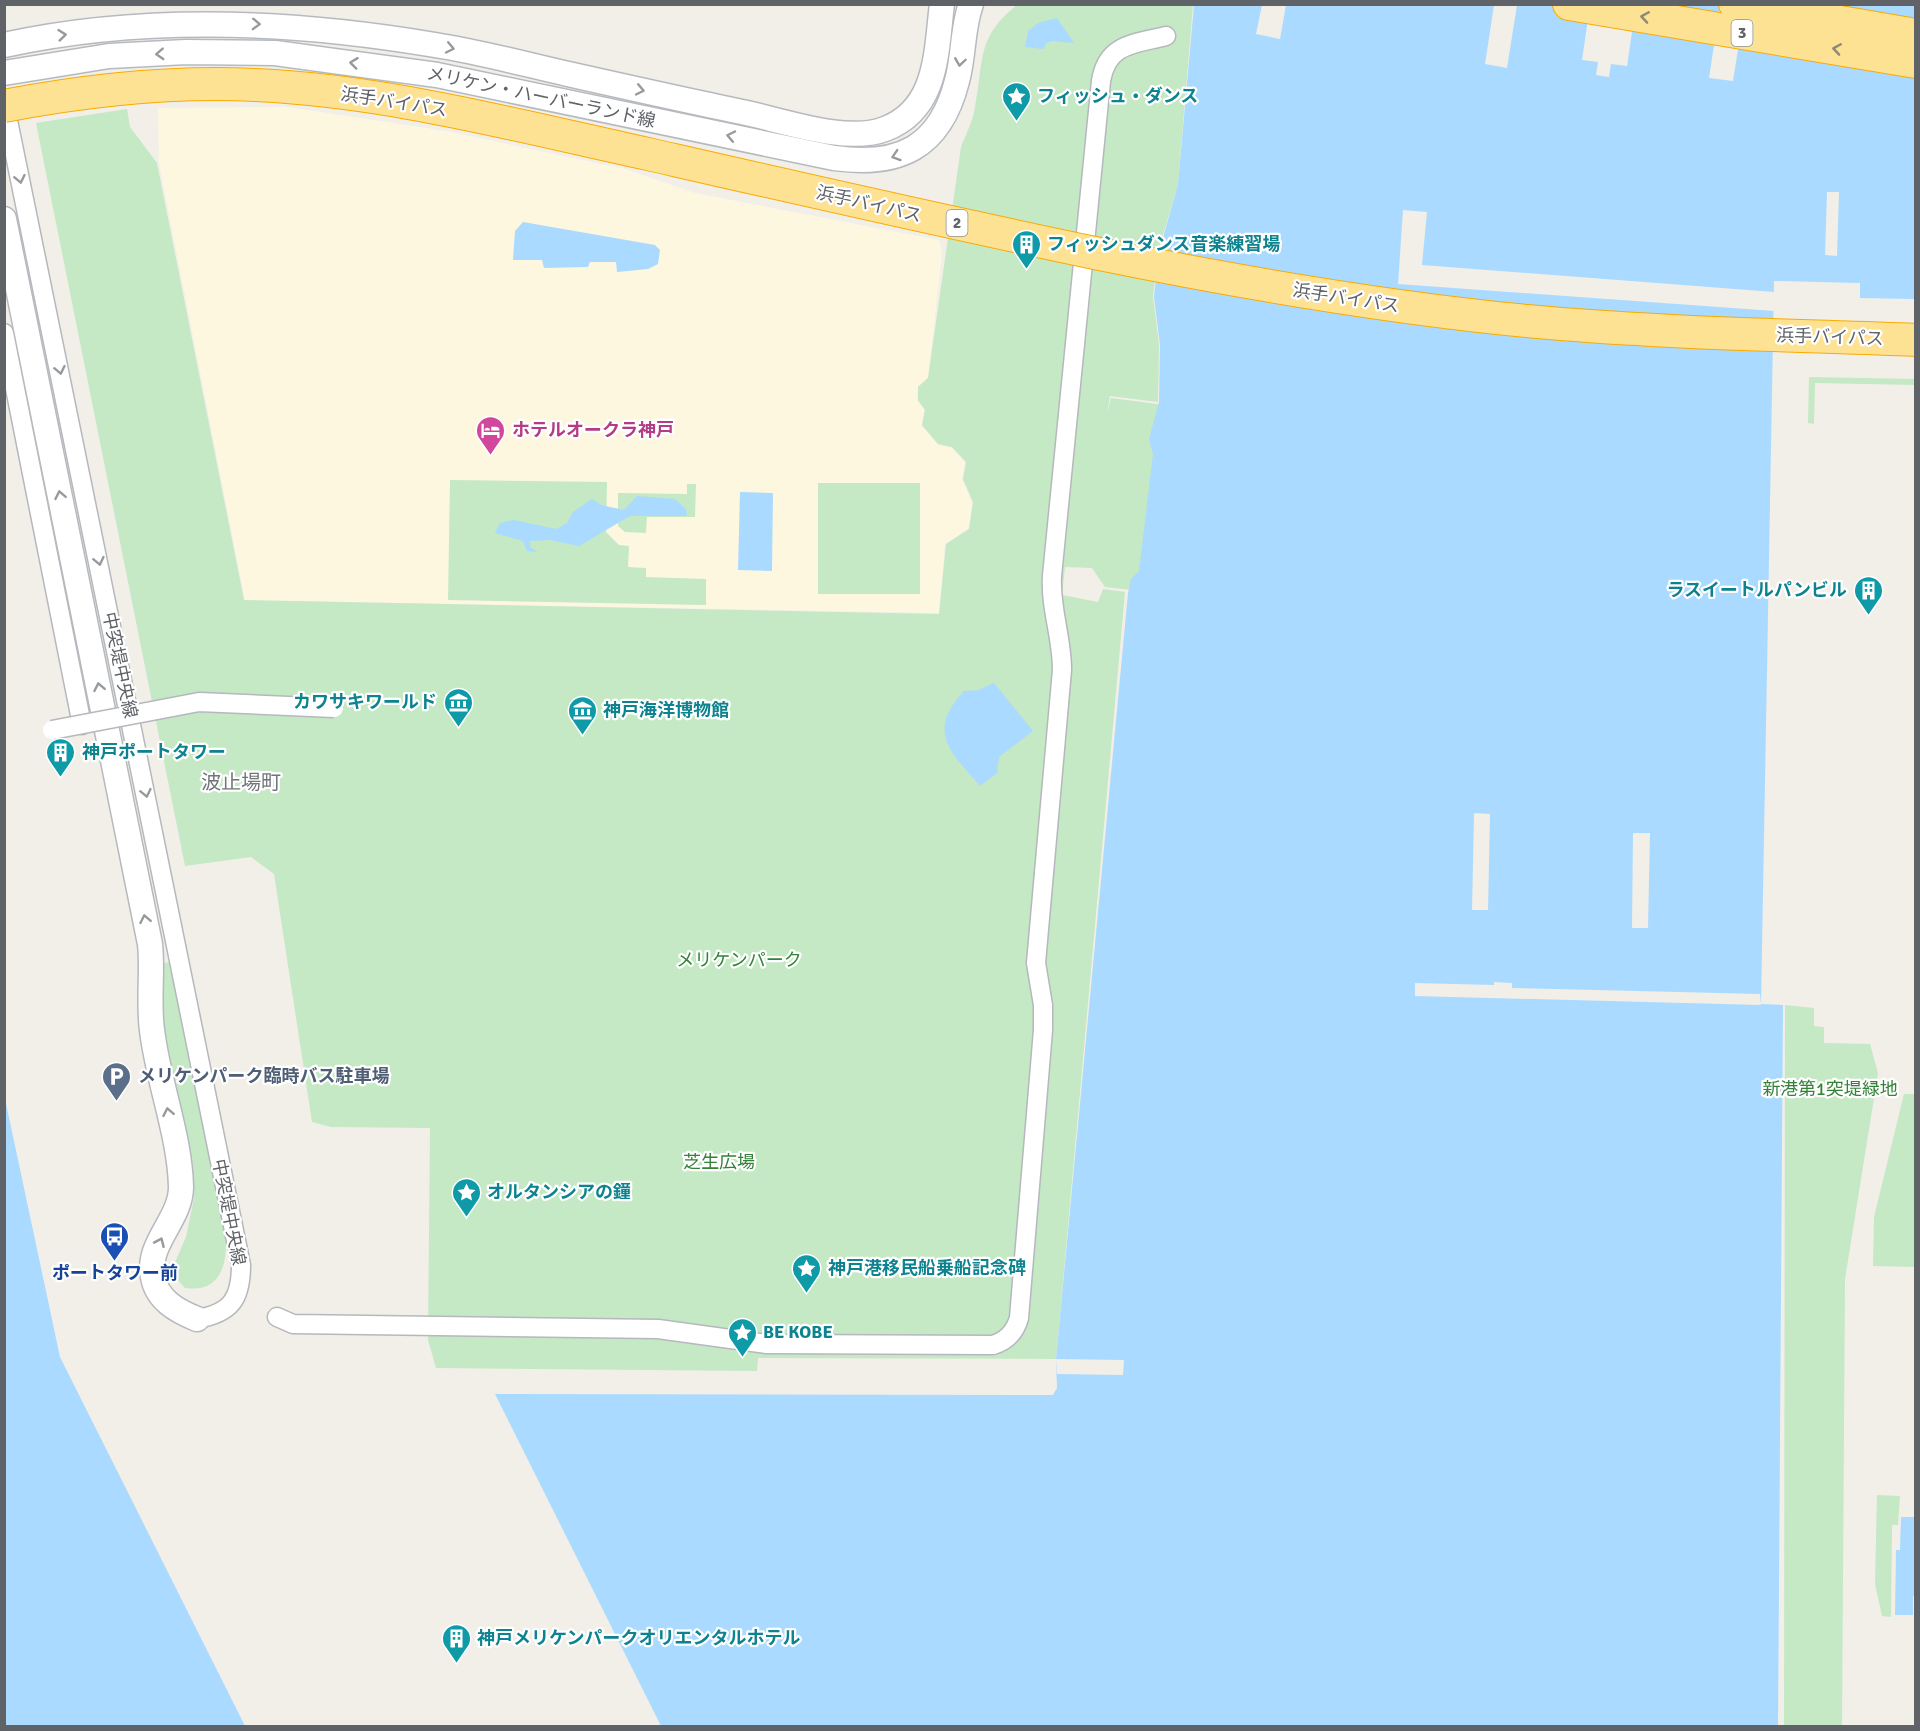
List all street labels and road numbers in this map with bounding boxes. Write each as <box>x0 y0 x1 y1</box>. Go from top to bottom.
road number: 3 <box>1732 20 1752 46</box>
street label: メリケン・ハーバーランド線 <box>425 62 657 132</box>
street label: 浜手バイパス <box>339 83 449 121</box>
street label: 浜手バイパス <box>814 181 924 227</box>
road number: 2 <box>946 210 968 236</box>
street label: 浜手バイパス <box>1291 279 1401 317</box>
street label: 浜手バイパス <box>1776 324 1884 350</box>
street label: 中突堤中央線 <box>98 610 142 720</box>
street label: 中突堤中央線 <box>208 1157 250 1267</box>

